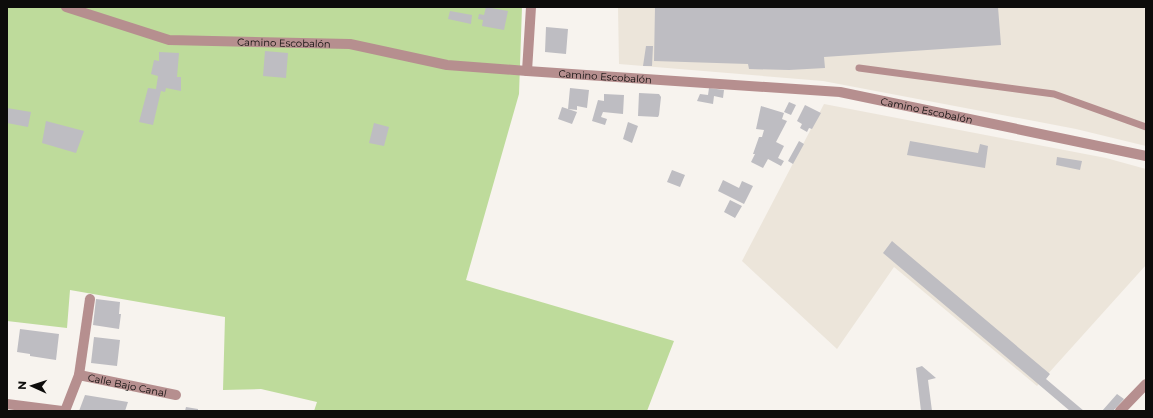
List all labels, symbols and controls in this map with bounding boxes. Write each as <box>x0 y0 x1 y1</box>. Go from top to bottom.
street label: Camino Escobalón <box>237 36 331 51</box>
street label: Camino Escobalón <box>558 67 652 86</box>
street label: Camino Escobalón <box>879 95 974 127</box>
north arrow <box>12 366 52 406</box>
street label: Calle Bajo Canal <box>87 371 168 400</box>
text: N <box>15 381 29 390</box>

